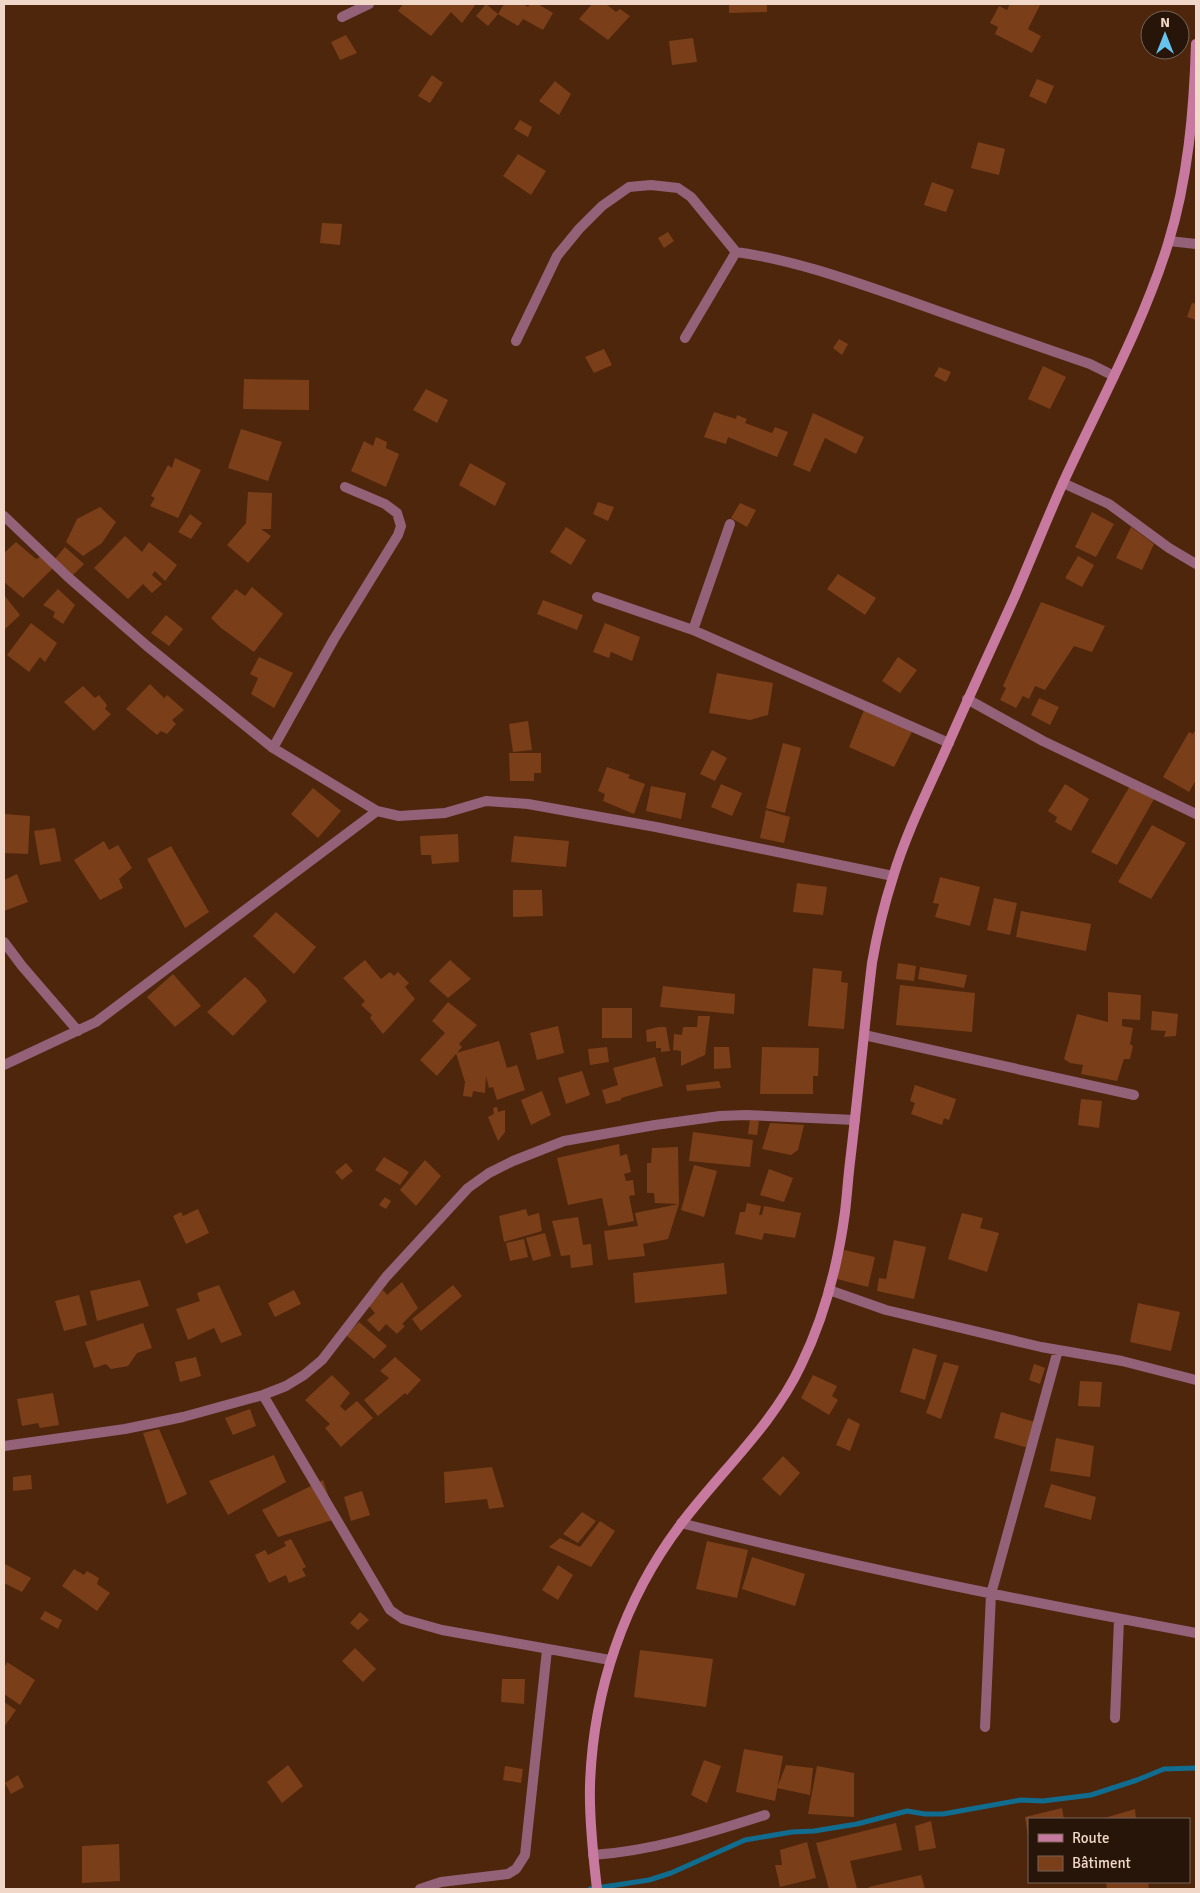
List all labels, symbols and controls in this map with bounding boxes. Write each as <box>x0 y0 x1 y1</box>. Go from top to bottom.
north arrow <box>1140 10 1190 60</box>
text: N <box>1160 14 1170 31</box>
legend <box>1028 1818 1190 1883</box>
text: Route <box>1072 1829 1109 1847</box>
text: Bâtiment <box>1072 1854 1131 1872</box>

